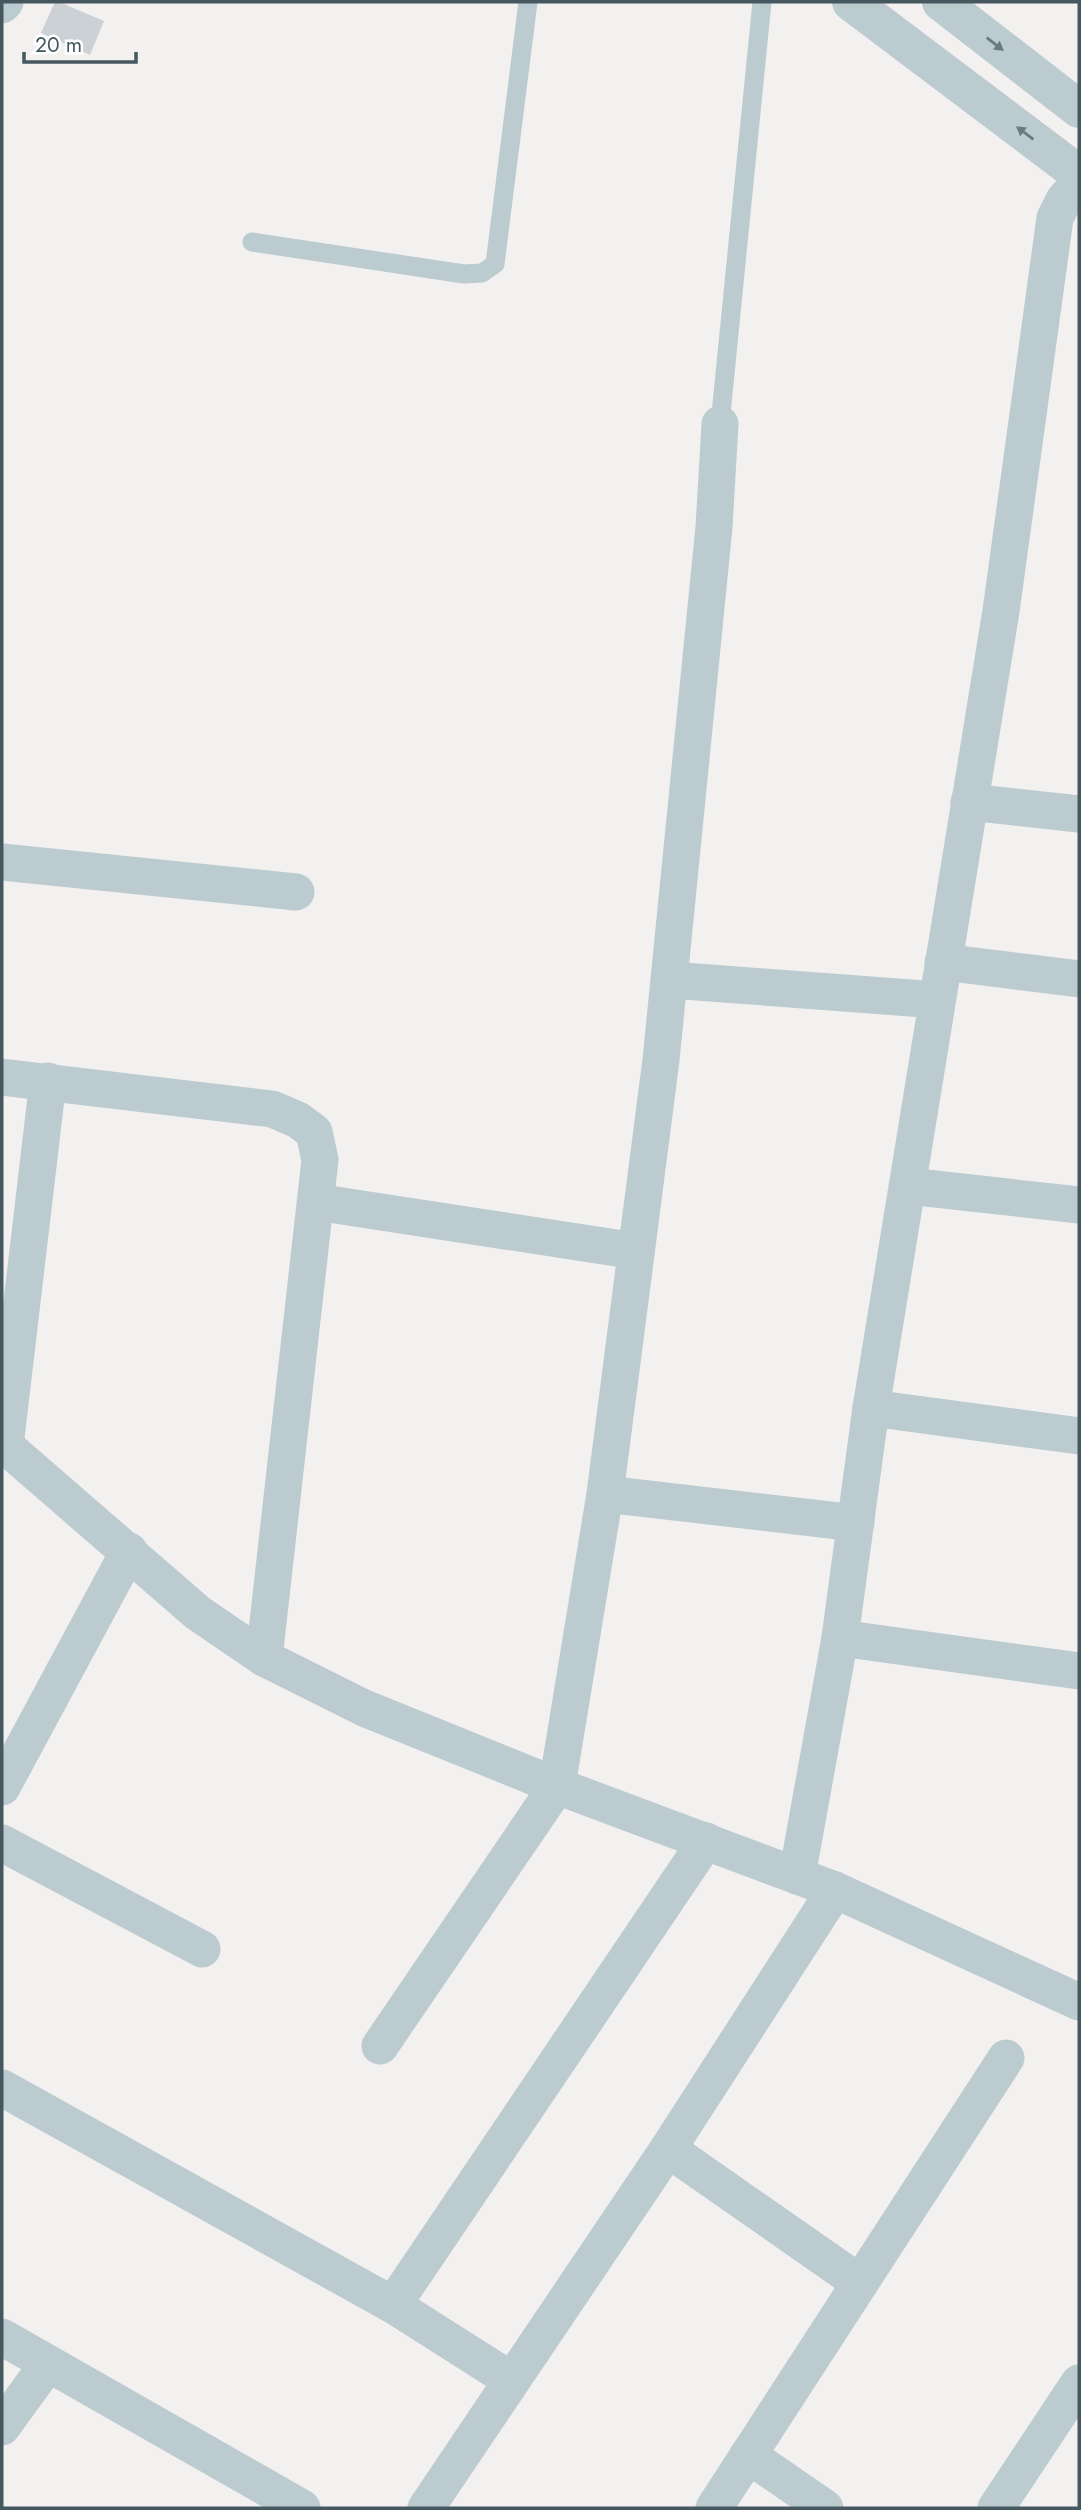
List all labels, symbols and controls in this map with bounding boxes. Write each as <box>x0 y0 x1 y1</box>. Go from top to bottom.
scale bar <box>24 21 136 65</box>
text: 20 m <box>35 30 82 60</box>
one-way arrow <box>986 36 1004 50</box>
one-way arrow <box>1016 126 1034 140</box>

